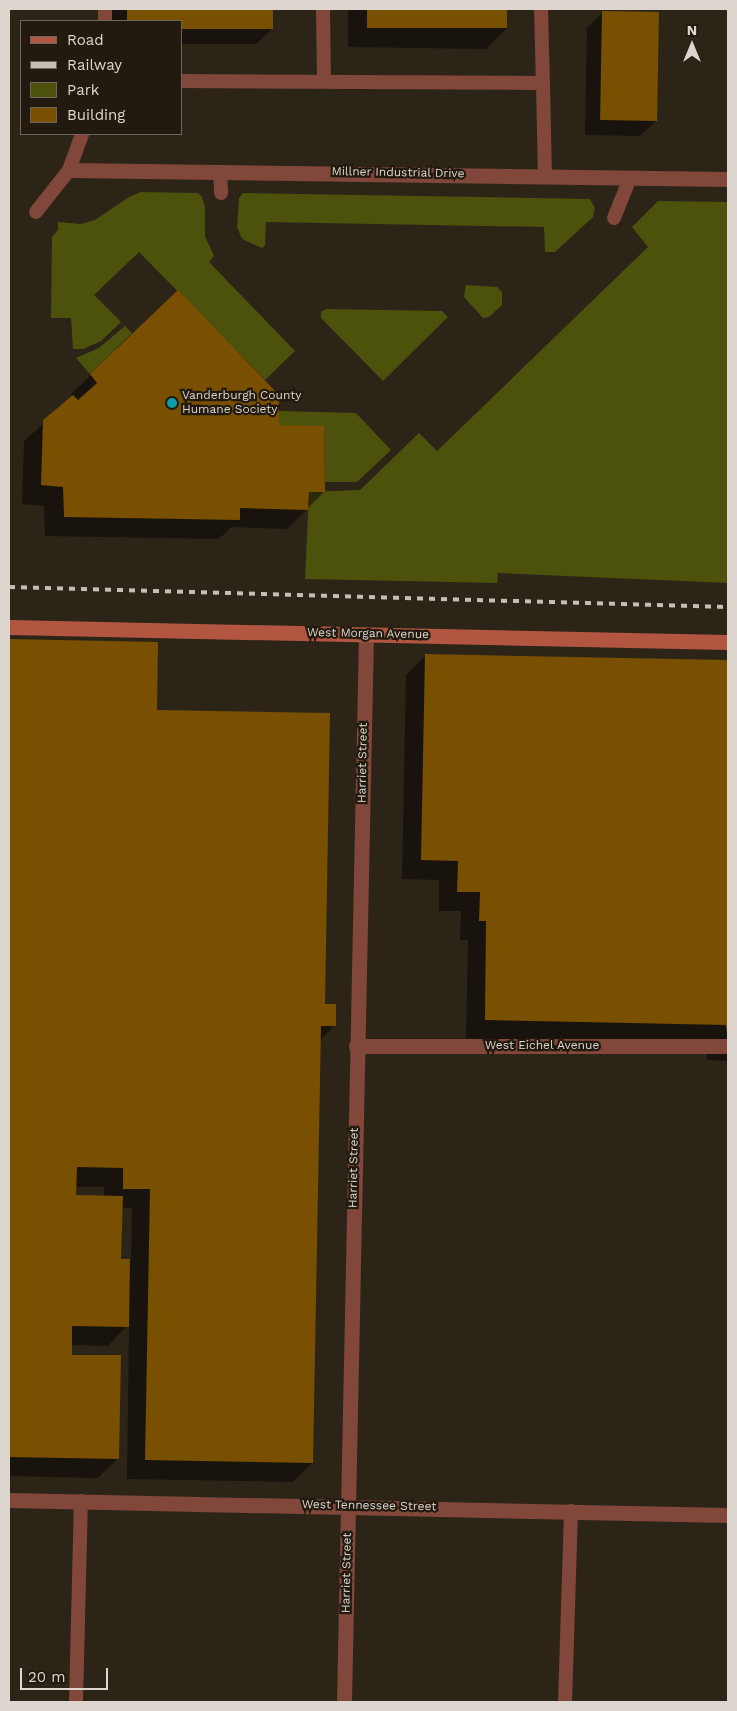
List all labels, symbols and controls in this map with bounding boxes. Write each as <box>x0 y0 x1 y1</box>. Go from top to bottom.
legend <box>20 20 182 135</box>
north arrow <box>667 20 717 70</box>
text: N <box>687 22 697 38</box>
text: Road <box>67 31 104 49</box>
text: Railway <box>67 56 122 74</box>
text: Park <box>67 81 99 99</box>
text: Building <box>67 106 125 124</box>
street label: Millner Industrial Drive <box>331 165 465 181</box>
place label: Vanderburgh County Humane Society <box>182 389 301 417</box>
marker: Vanderburgh County Humane Society <box>166 397 178 409</box>
street label: West Morgan Avenue <box>307 626 429 642</box>
street label: Harriet Street <box>355 723 371 803</box>
street label: West Eichel Avenue <box>484 1039 600 1053</box>
street label: Harriet Street <box>346 1128 362 1208</box>
street label: West Tennessee Street <box>301 1498 437 1514</box>
street label: Harriet Street <box>339 1533 355 1613</box>
scale bar <box>22 1658 110 1690</box>
text: 20 m <box>28 1668 66 1686</box>

